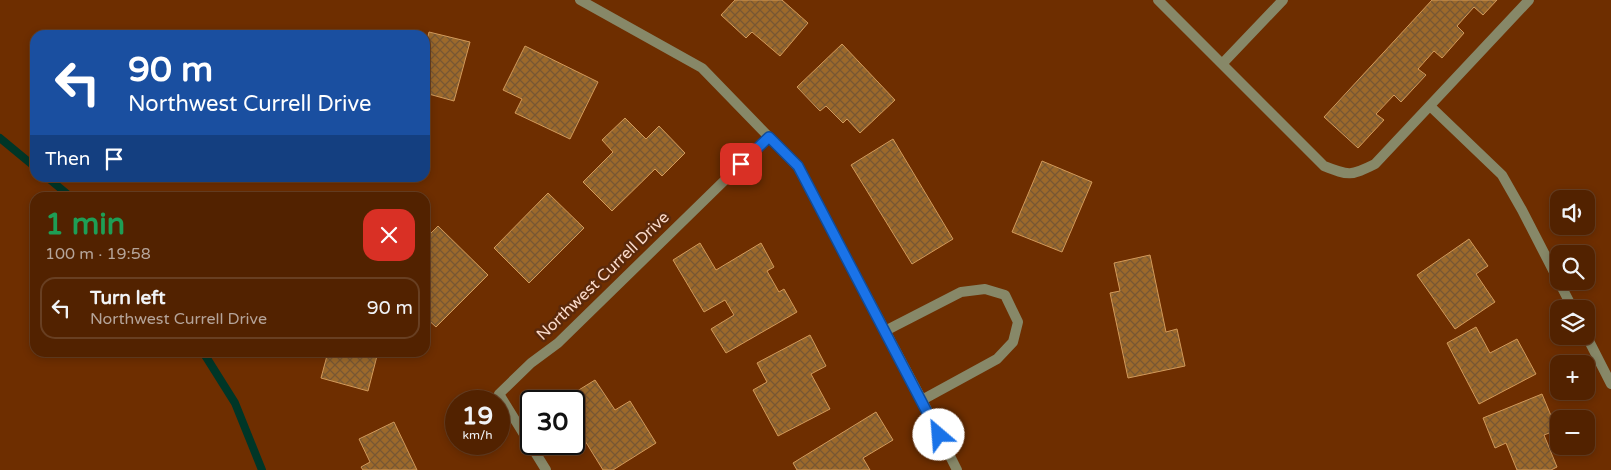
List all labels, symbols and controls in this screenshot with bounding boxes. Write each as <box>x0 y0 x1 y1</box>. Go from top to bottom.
text: 90 m <box>128 49 213 91</box>
icon: left <box>45 50 110 115</box>
text: Northwest Currell Drive <box>128 91 371 117</box>
pin <box>720 143 762 185</box>
icon: arrive <box>100 145 128 173</box>
text: Then <box>45 148 90 170</box>
icon: arrive <box>727 150 755 178</box>
map controls <box>1550 190 1595 455</box>
button: sound <box>1550 190 1595 235</box>
text: 1 min <box>45 206 125 243</box>
street label: Northwest Currell Drive <box>532 207 674 345</box>
button: close <box>363 209 415 261</box>
text: 100 m · 19:58 <box>45 244 151 264</box>
button: search <box>1550 245 1595 290</box>
text: Turn left <box>90 287 166 309</box>
icon: left <box>47 294 75 322</box>
text: 90 m <box>367 297 413 319</box>
button: layers <box>1550 300 1595 345</box>
text: Northwest Currell Drive <box>90 309 267 329</box>
button: + <box>1550 355 1595 400</box>
speed limit sign: 30 <box>520 390 585 455</box>
text: 19 <box>462 401 493 431</box>
position arrow <box>912 408 964 460</box>
button: − <box>1550 410 1595 455</box>
text: km/h <box>462 428 493 442</box>

